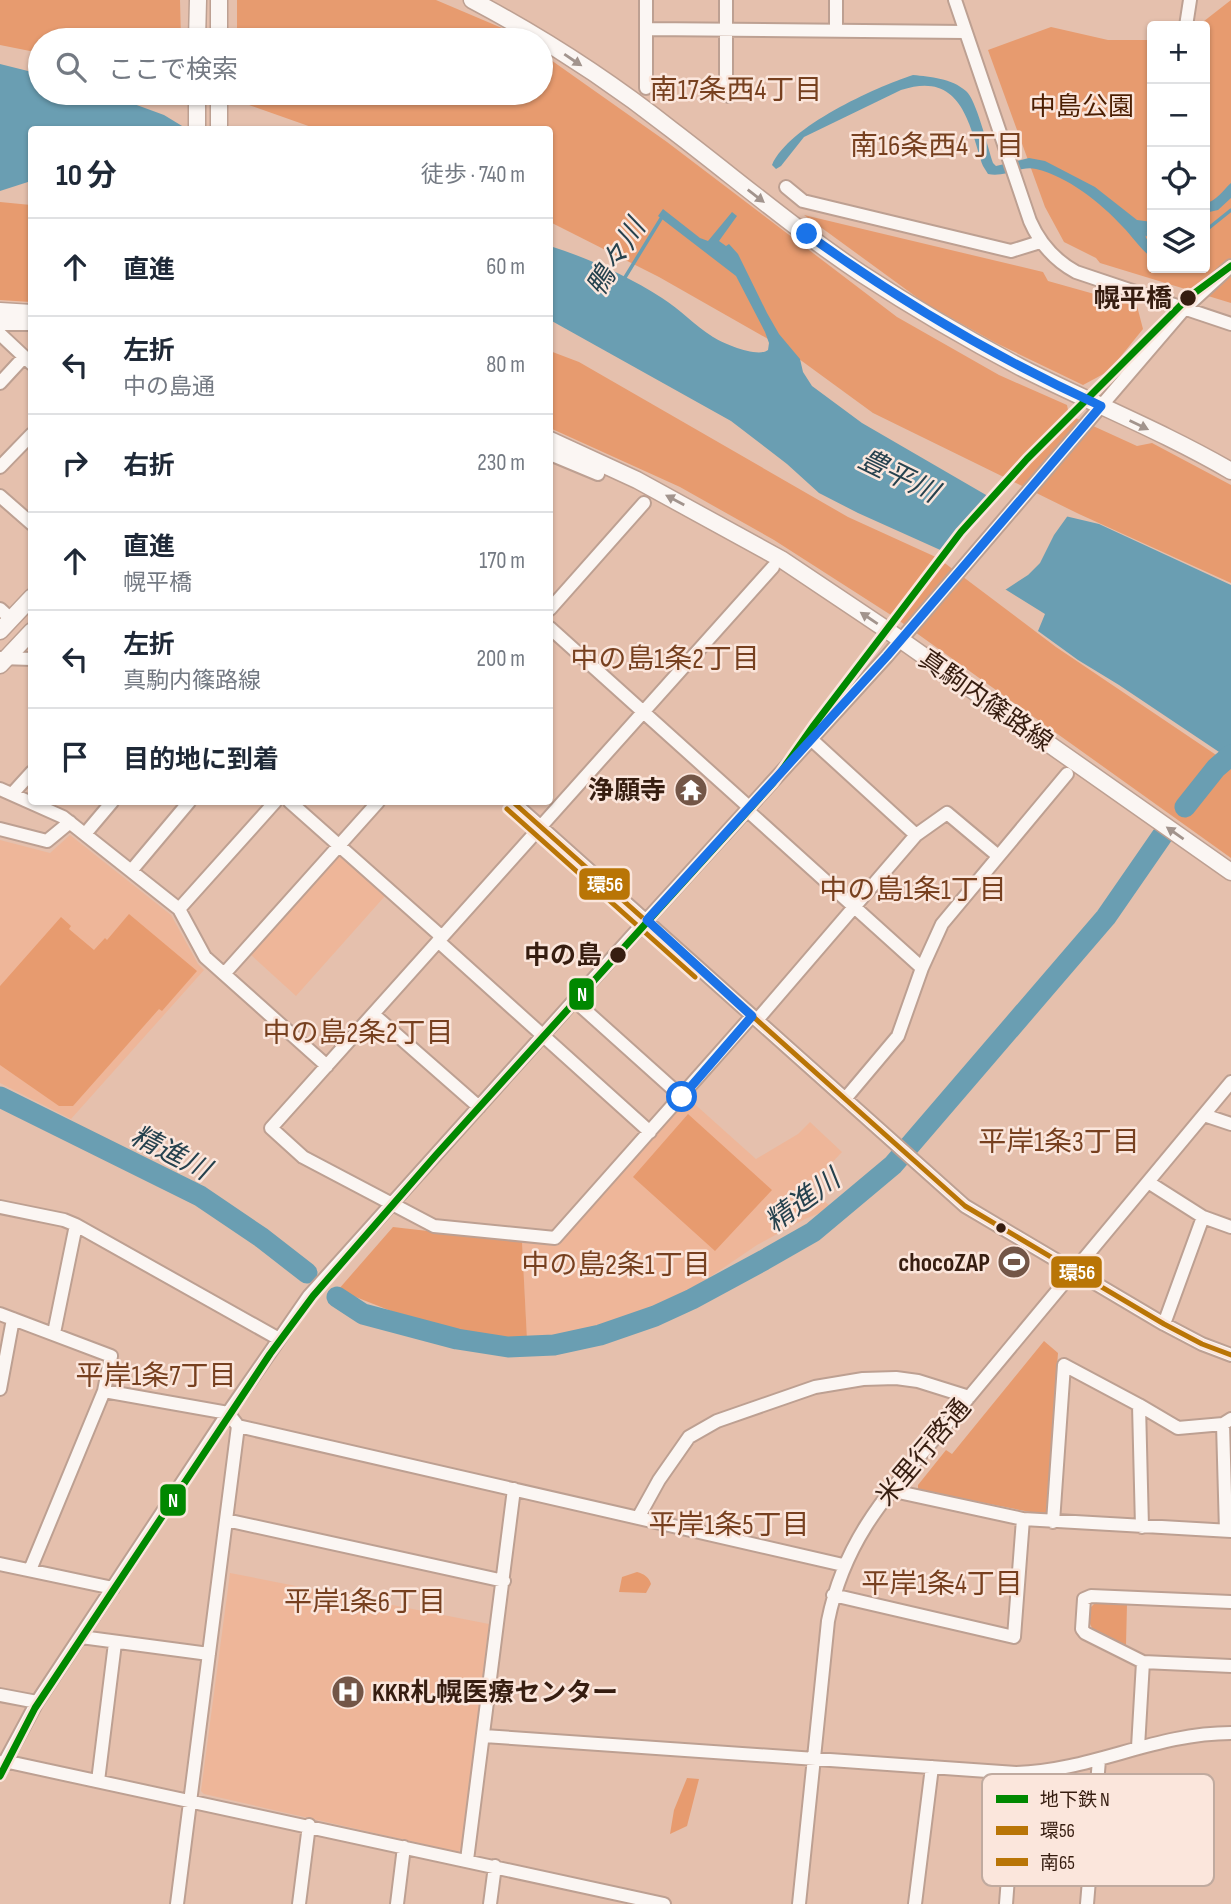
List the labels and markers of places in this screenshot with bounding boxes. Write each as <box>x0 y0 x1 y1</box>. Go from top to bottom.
place label: 幌平橋 <box>1094 284 1172 315</box>
marker: 幌平橋 <box>1178 288 1198 308</box>
temple icon: 浄願寺 <box>672 771 710 809</box>
place label: 浄願寺 <box>588 776 666 807</box>
place label: 中の島 <box>524 941 602 972</box>
marker: 中の島 <box>608 945 628 965</box>
unlabelled marker <box>994 1221 1008 1235</box>
sports icon: chocoZAP <box>995 1243 1033 1281</box>
place label: chocoZAP <box>898 1248 990 1279</box>
hospital icon: KKR札幌医療センター <box>329 1673 367 1711</box>
place label: KKR札幌医療センター <box>372 1678 618 1709</box>

